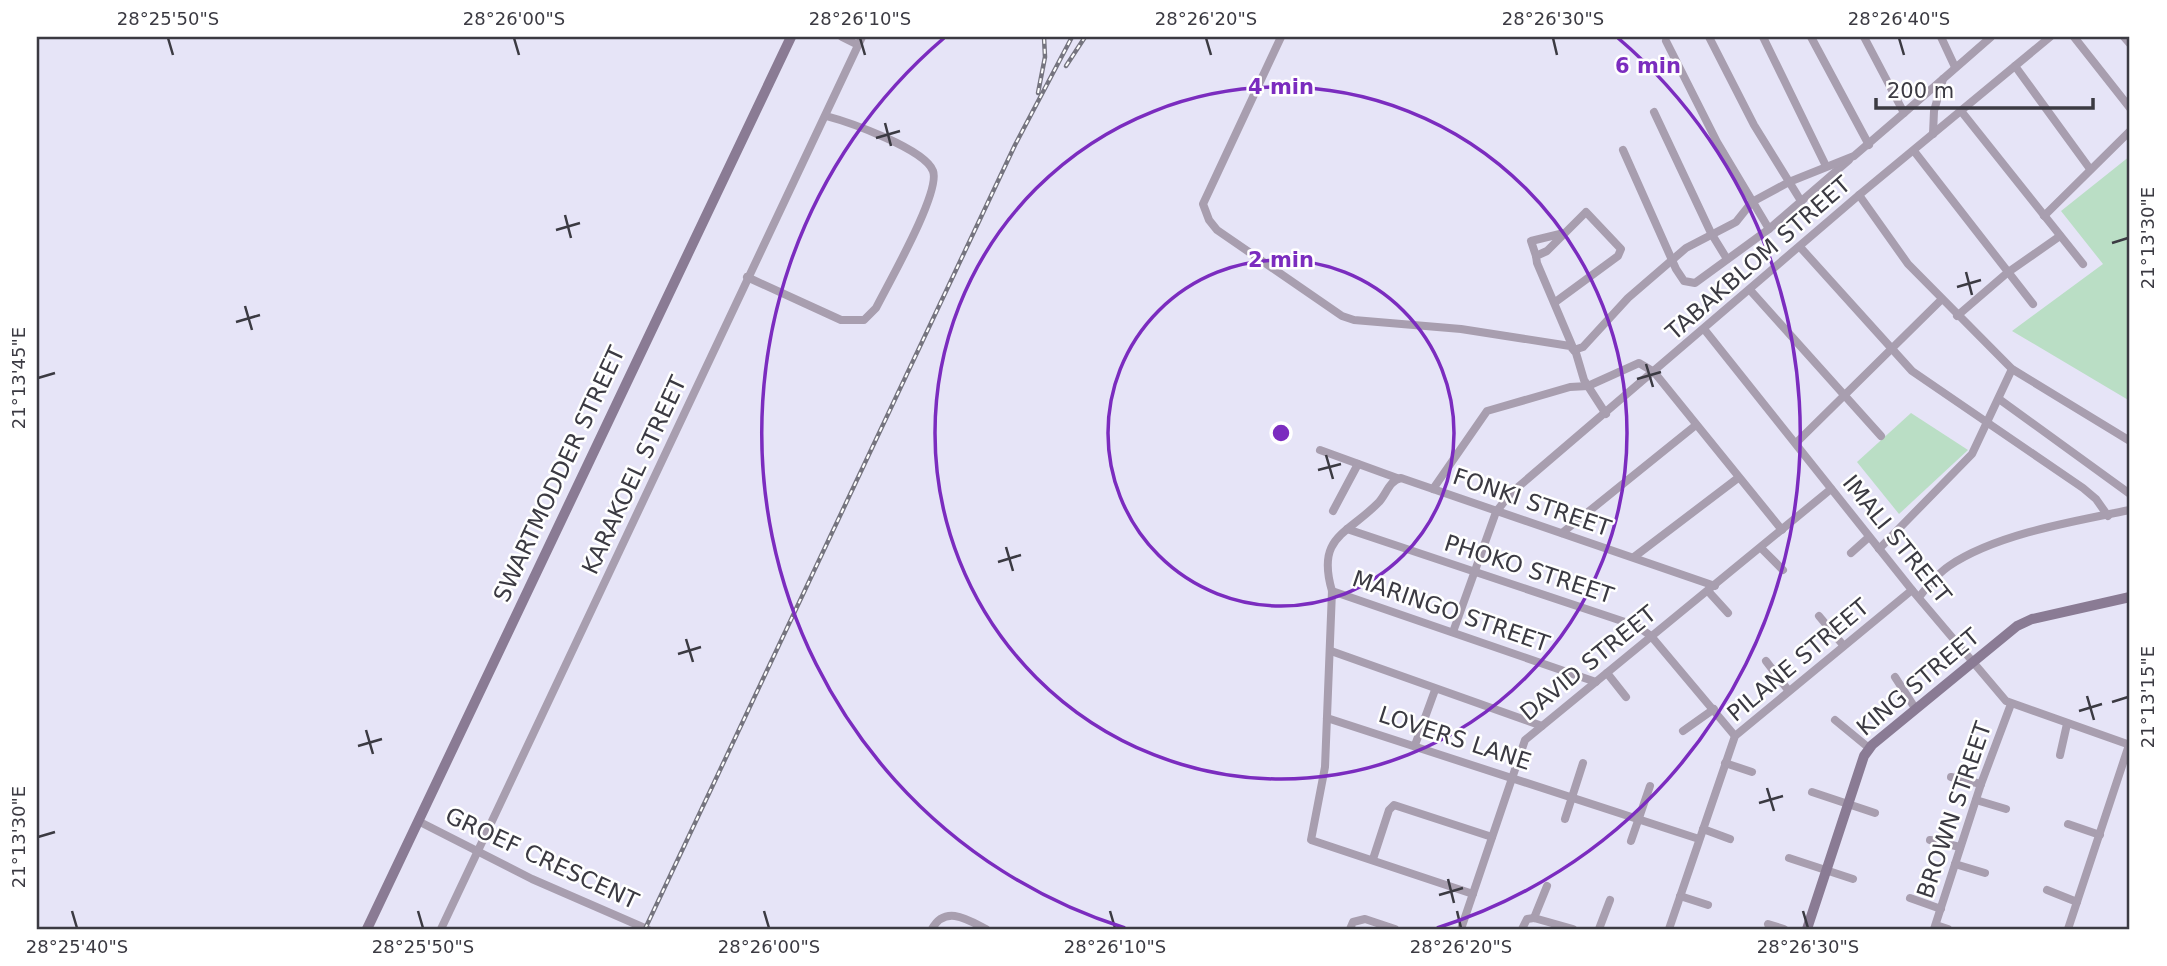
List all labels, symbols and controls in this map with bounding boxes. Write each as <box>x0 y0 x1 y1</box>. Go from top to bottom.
text: 28°25'50"S <box>117 8 219 29</box>
text: 28°26'00"S <box>463 8 565 29</box>
text: 28°26'10"S <box>809 8 911 29</box>
text: 28°26'20"S <box>1155 8 1257 29</box>
text: 28°26'30"S <box>1502 8 1604 29</box>
text: 28°26'40"S <box>1848 8 1950 29</box>
text: 6 min <box>1615 54 1681 78</box>
scale bar <box>1876 66 2094 110</box>
text: 4 min <box>1248 75 1314 99</box>
text: 200 m <box>1887 79 1954 103</box>
street label: TABAKBLOM STREET <box>1660 170 1856 346</box>
text: 21°13'30"E <box>2137 187 2158 289</box>
text: 2 min <box>1248 248 1314 272</box>
text: 21°13'45"E <box>8 327 29 429</box>
street label: SWARTMODDER STREET <box>488 341 630 606</box>
street label: KARAKOEL STREET <box>577 371 692 578</box>
centre of rings <box>1269 421 1293 445</box>
street label: FONKI STREET <box>1450 463 1615 542</box>
street label: IMALI STREET <box>1837 470 1957 609</box>
street label: PHOKO STREET <box>1441 529 1618 609</box>
street label: MARINGO STREET <box>1349 565 1554 657</box>
street label: PILANE STREET <box>1722 593 1875 727</box>
street label: DAVID STREET <box>1515 600 1662 726</box>
street label: KING STREET <box>1851 623 1985 741</box>
text: 21°13'15"E <box>2137 646 2158 748</box>
street label: LOVERS LANE <box>1376 701 1534 775</box>
street label: BROWN STREET <box>1912 717 1997 902</box>
text: 21°13'30"E <box>8 786 29 888</box>
street label: GROEF CRESCENT <box>441 802 644 915</box>
text: 28°25'40"S <box>26 936 128 957</box>
text: 28°25'50"S <box>372 936 474 957</box>
text: 28°26'00"S <box>718 936 820 957</box>
text: 28°26'10"S <box>1064 936 1166 957</box>
text: 28°26'20"S <box>1410 936 1512 957</box>
text: 28°26'30"S <box>1757 936 1859 957</box>

